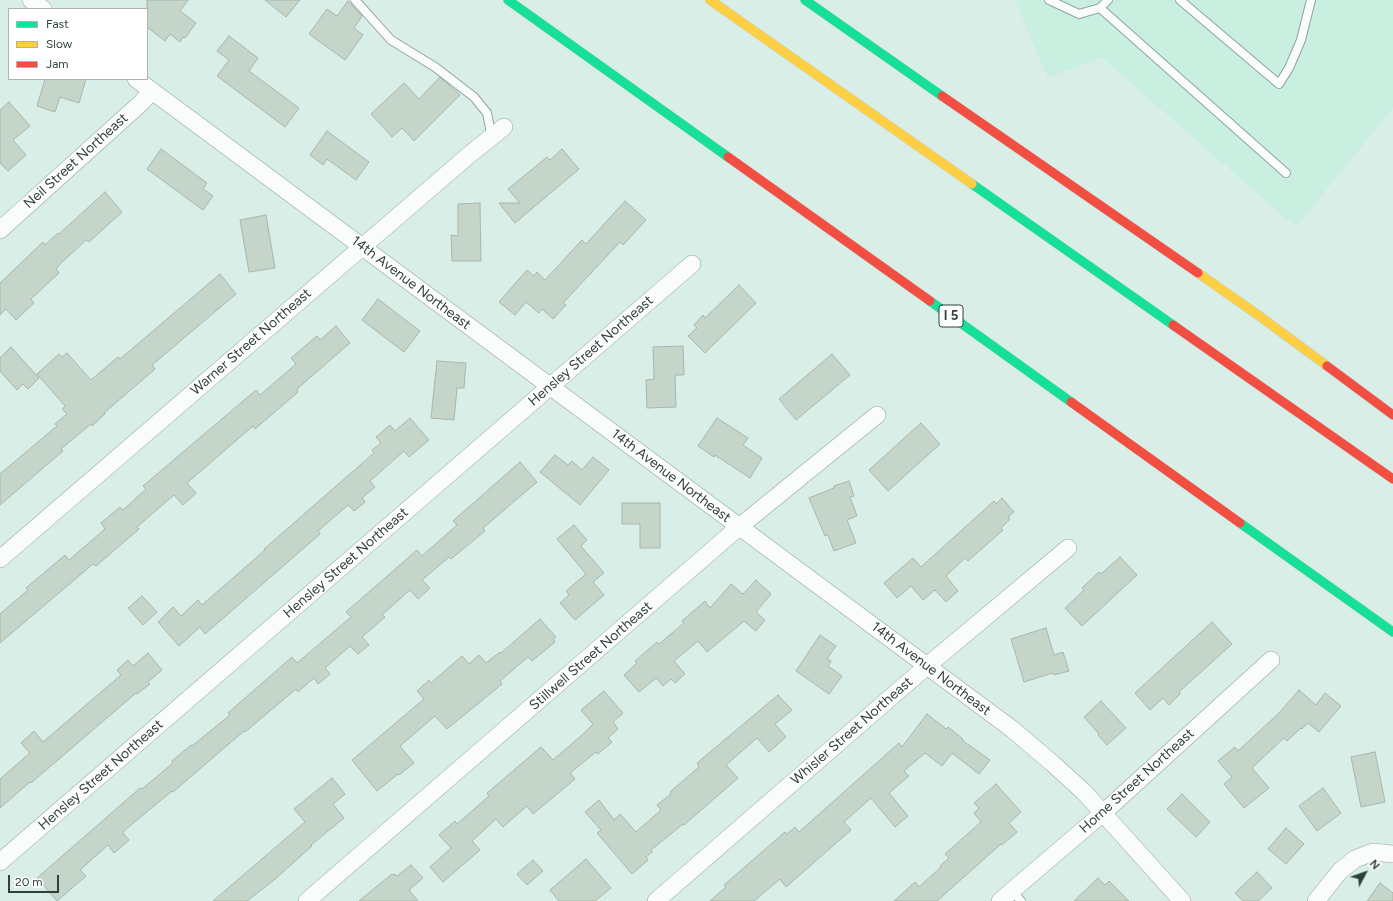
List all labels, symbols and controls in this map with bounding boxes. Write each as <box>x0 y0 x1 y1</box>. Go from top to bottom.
legend <box>8 8 148 80</box>
text: Fast <box>46 17 69 31</box>
text: Slow <box>46 37 72 51</box>
text: Jam <box>46 57 69 71</box>
street label: Neil Street Northeast <box>20 110 132 212</box>
street label: 14th Avenue Northeast <box>348 233 474 333</box>
street label: Warner Street Northeast <box>187 285 315 399</box>
street label: Hensley Street Northeast <box>525 292 657 410</box>
road number: I 5 <box>939 305 963 327</box>
street label: 14th Avenue Northeast <box>608 426 734 526</box>
street label: Hensley Street Northeast <box>280 504 412 622</box>
street label: Stillwell Street Northeast <box>526 598 656 714</box>
street label: 14th Avenue Northeast <box>868 619 994 719</box>
street label: Whisler Street Northeast <box>788 673 916 789</box>
street label: Hensley Street Northeast <box>35 716 167 834</box>
street label: Horne Street Northeast <box>1076 725 1198 837</box>
north arrow <box>1345 853 1385 893</box>
text: N <box>1367 857 1382 872</box>
scale bar <box>10 867 61 893</box>
text: 20 m <box>15 875 43 889</box>

